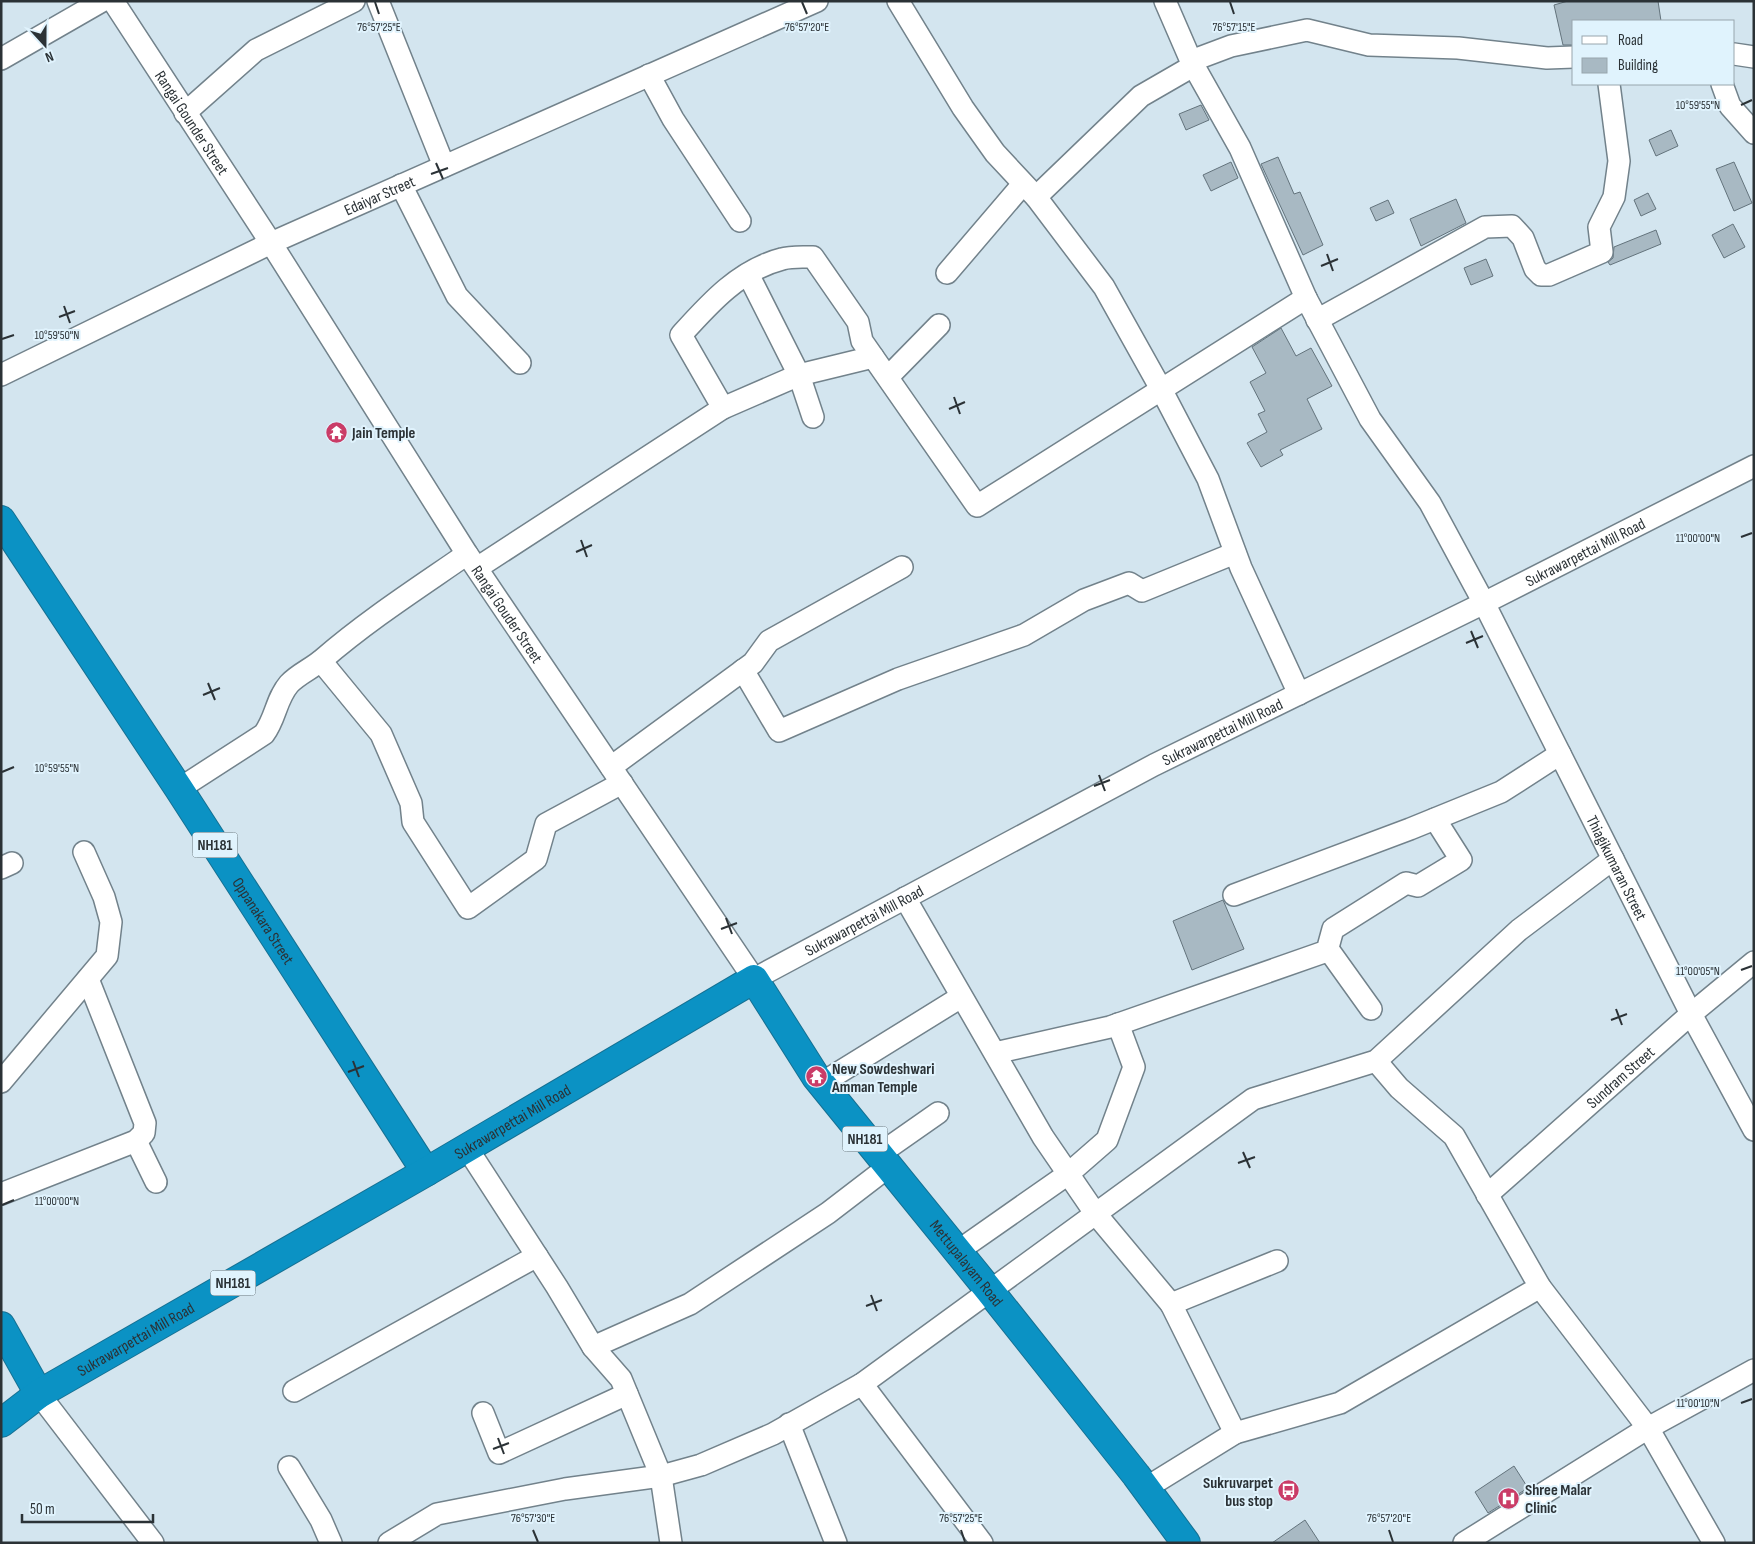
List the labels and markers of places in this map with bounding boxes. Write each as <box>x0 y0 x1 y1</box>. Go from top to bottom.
temple icon: Jain Temple <box>324 420 348 444</box>
place label: Jain Temple <box>351 424 416 443</box>
place label: New Sowdeshwari Amman Temple <box>831 1060 934 1097</box>
temple icon: New Sowdeshwari Amman Temple <box>804 1065 828 1089</box>
place label: Sukruvarpet bus stop <box>1203 1474 1273 1511</box>
bus stop icon: Sukruvarpet bus stop <box>1277 1479 1301 1503</box>
place label: Shree Malar Clinic <box>1525 1481 1592 1518</box>
hospital icon: Shree Malar Clinic <box>1497 1486 1521 1510</box>

